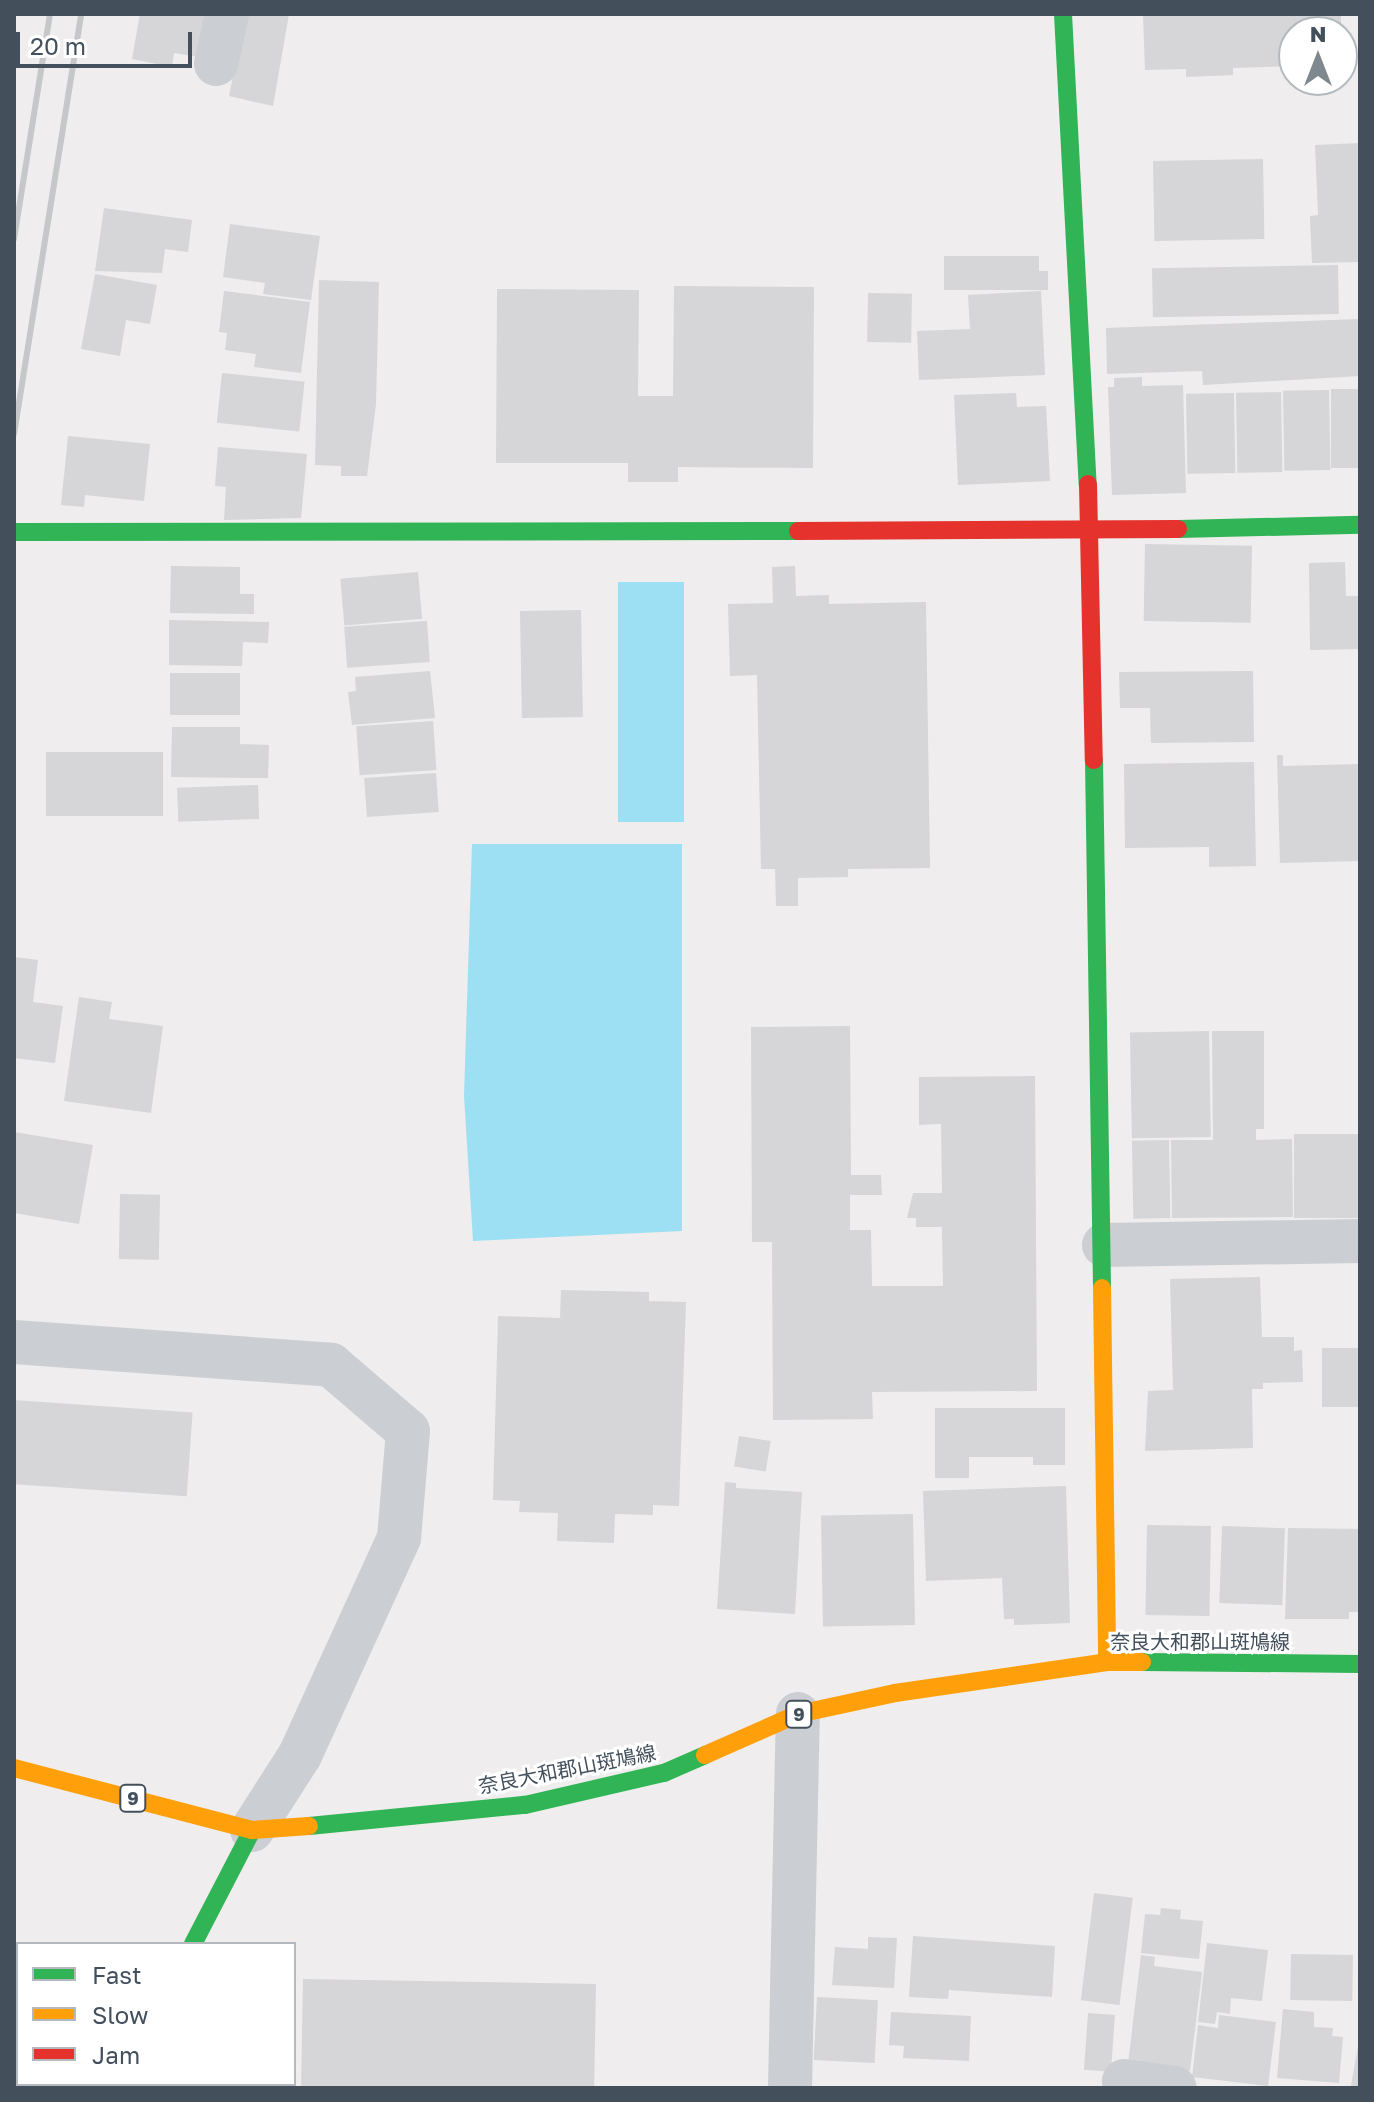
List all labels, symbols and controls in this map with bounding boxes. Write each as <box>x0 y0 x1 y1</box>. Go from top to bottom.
scale bar <box>20 16 196 66</box>
north arrow <box>1278 16 1358 96</box>
text: N <box>1310 20 1326 47</box>
text: 20 m <box>30 31 86 60</box>
street label: 奈良大和郡山斑鳩線 <box>1110 1629 1290 1653</box>
road number: 9 <box>785 1700 813 1728</box>
street label: 奈良大和郡山斑鳩線 <box>476 1740 658 1798</box>
road number: 9 <box>119 1784 147 1812</box>
legend <box>16 1942 296 2086</box>
text: Fast <box>92 1960 142 1989</box>
text: Slow <box>92 2000 148 2029</box>
text: Jam <box>92 2040 140 2069</box>

